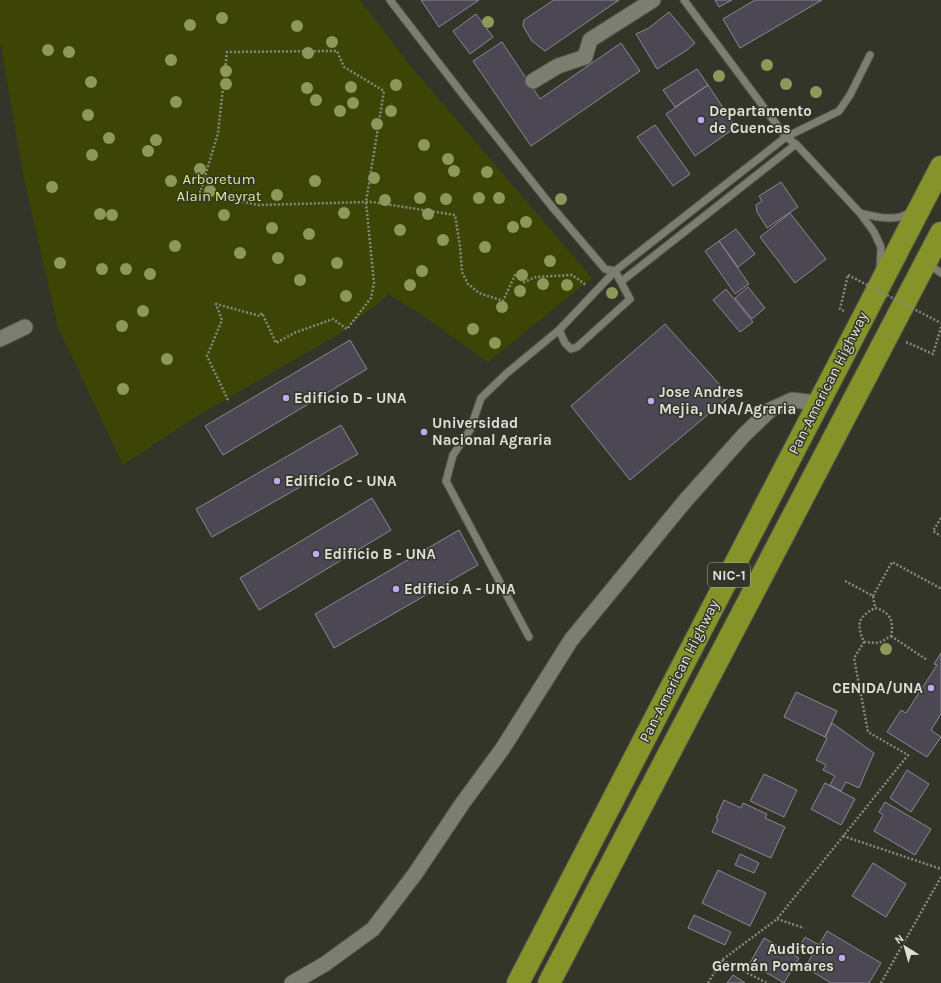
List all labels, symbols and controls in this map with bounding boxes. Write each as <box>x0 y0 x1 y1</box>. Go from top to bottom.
place label: Departamento de Cuencas <box>709 102 812 137</box>
marker: Departamento de Cuencas <box>696 115 706 125</box>
park label: Arboretum Alain Meyrat <box>177 170 262 205</box>
street label: Pan-American Highway <box>784 309 872 457</box>
place label: Jose Andres Mejia, UNA/Agraria <box>659 383 796 418</box>
place label: Edificio D - UNA <box>294 389 407 407</box>
marker: Edificio D - UNA <box>281 393 291 403</box>
marker: Jose Andres Mejia, UNA/Agraria <box>646 396 656 406</box>
place label: Universidad Nacional Agraria <box>432 414 552 449</box>
marker: Universidad Nacional Agraria <box>419 427 429 437</box>
place label: Edificio C - UNA <box>285 472 397 490</box>
marker: Edificio C - UNA <box>272 476 282 486</box>
place label: Edificio B - UNA <box>324 545 437 563</box>
marker: Edificio B - UNA <box>311 549 321 559</box>
road number: NIC-1 <box>708 563 750 587</box>
place label: Edificio A - UNA <box>404 580 516 598</box>
marker: Edificio A - UNA <box>391 584 401 594</box>
street label: Pan-American Highway <box>635 597 723 745</box>
place label: CENIDA/UNA <box>832 679 924 697</box>
marker: CENIDA/UNA <box>926 683 936 693</box>
north arrow <box>885 927 925 967</box>
text: N <box>892 932 906 947</box>
place label: Auditorio Germán Pomares <box>712 940 834 975</box>
marker: Auditorio Germán Pomares <box>837 953 847 963</box>

